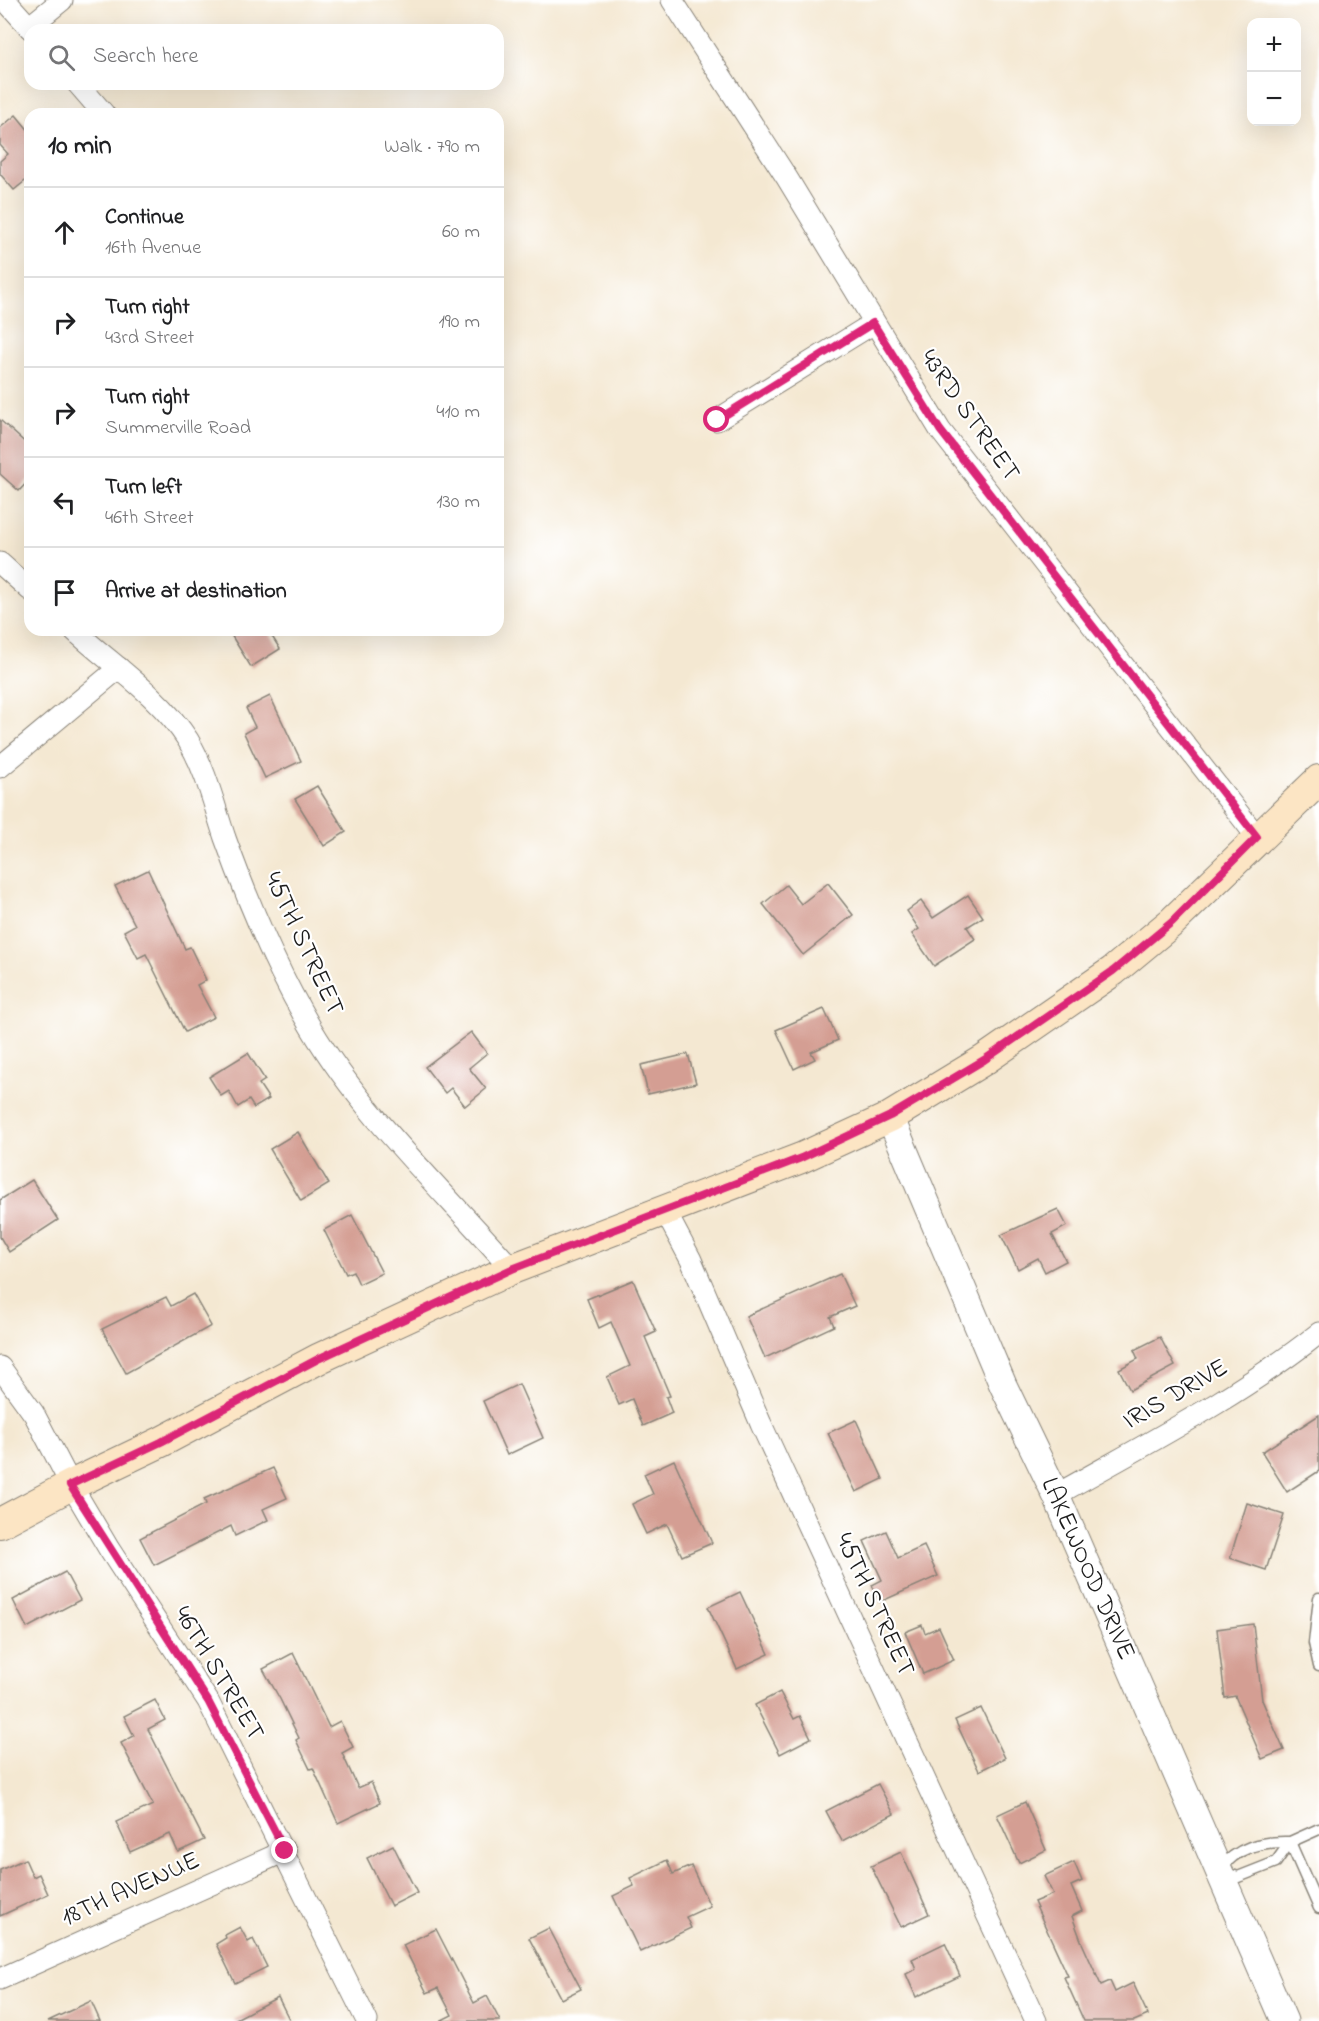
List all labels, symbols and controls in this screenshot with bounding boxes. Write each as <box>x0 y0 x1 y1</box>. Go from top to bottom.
map controls <box>1247 18 1301 126</box>
button: + <box>1247 18 1301 72</box>
search box <box>24 24 504 90</box>
icon: search <box>45 41 78 74</box>
text: Search here <box>93 41 198 73</box>
button: − <box>1247 72 1301 126</box>
text: 10 min <box>48 128 112 166</box>
text: Walk · 790 m <box>384 133 480 162</box>
text: Continue <box>105 202 184 234</box>
icon: ahead <box>48 216 81 249</box>
text: 60 m <box>442 218 480 247</box>
text: 16th Avenue <box>105 234 201 263</box>
text: Turn right <box>105 292 190 324</box>
icon: right <box>48 306 81 339</box>
text: 190 m <box>438 308 480 337</box>
text: 43rd Street <box>105 324 194 353</box>
street label: 43RD STREET <box>909 342 1029 490</box>
text: Turn right <box>105 382 190 414</box>
icon: right <box>48 396 81 429</box>
text: 410 m <box>436 398 480 427</box>
route start <box>703 406 729 432</box>
text: Summerville Road <box>105 414 251 443</box>
text: Turn left <box>105 472 182 504</box>
icon: left <box>48 486 81 519</box>
text: 130 m <box>436 488 480 517</box>
text: 46th Street <box>105 504 194 533</box>
icon: arrive <box>48 576 81 609</box>
text: Arrive at destination <box>105 576 287 608</box>
street label: 45TH STREET <box>253 866 353 1022</box>
street label: IRIS DRIVE <box>1116 1350 1236 1440</box>
street label: LAKEWOOD DRIVE <box>1030 1472 1144 1666</box>
street label: 45TH STREET <box>824 1527 924 1683</box>
street label: 46TH STREET <box>163 1599 273 1749</box>
route end <box>271 1837 297 1863</box>
street label: 18TH AVENUE <box>56 1842 206 1938</box>

